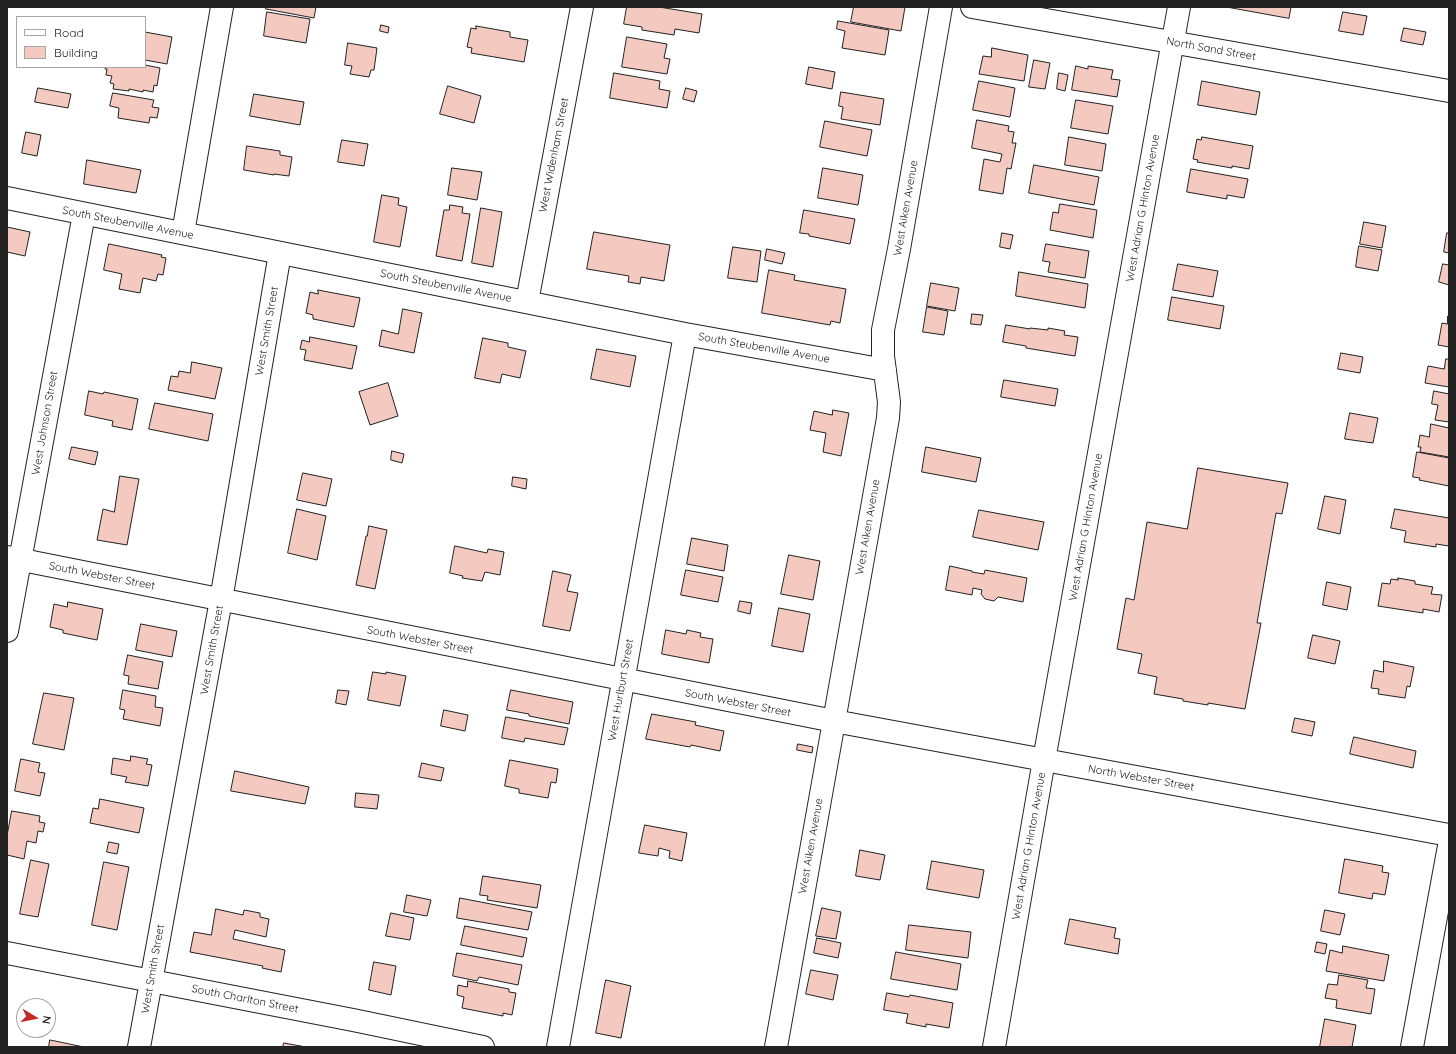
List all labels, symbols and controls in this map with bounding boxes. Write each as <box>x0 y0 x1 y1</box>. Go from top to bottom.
legend <box>16 16 146 68</box>
text: Road <box>54 25 84 40</box>
street label: North Sand Street <box>1165 35 1257 63</box>
text: Building <box>54 45 98 60</box>
street label: West Widenham Street <box>536 96 572 214</box>
street label: West Adrian G Hinton Avenue <box>1124 133 1162 283</box>
street label: West Aiken Avenue <box>891 159 921 257</box>
street label: South Steubenville Avenue <box>61 204 195 242</box>
street label: South Steubenville Avenue <box>379 267 513 305</box>
street label: West Smith Street <box>253 285 281 377</box>
street label: South Steubenville Avenue <box>697 330 831 366</box>
street label: West Johnson Street <box>29 370 61 476</box>
street label: West Adrian G Hinton Avenue <box>1067 452 1105 602</box>
street label: West Aiken Avenue <box>853 478 883 576</box>
street label: South Webster Street <box>48 559 156 593</box>
street label: West Smith Street <box>198 604 226 696</box>
street label: South Webster Street <box>366 623 474 657</box>
street label: West Hurlburt Street <box>606 638 636 742</box>
street label: South Webster Street <box>684 686 792 720</box>
street label: North Webster Street <box>1087 762 1195 794</box>
street label: West Adrian G Hinton Avenue <box>1010 771 1048 921</box>
street label: West Aiken Avenue <box>796 797 826 895</box>
street label: West Smith Street <box>139 923 167 1015</box>
street label: South Charlton Street <box>190 982 300 1016</box>
north arrow <box>16 998 56 1038</box>
text: N <box>39 1015 54 1025</box>

